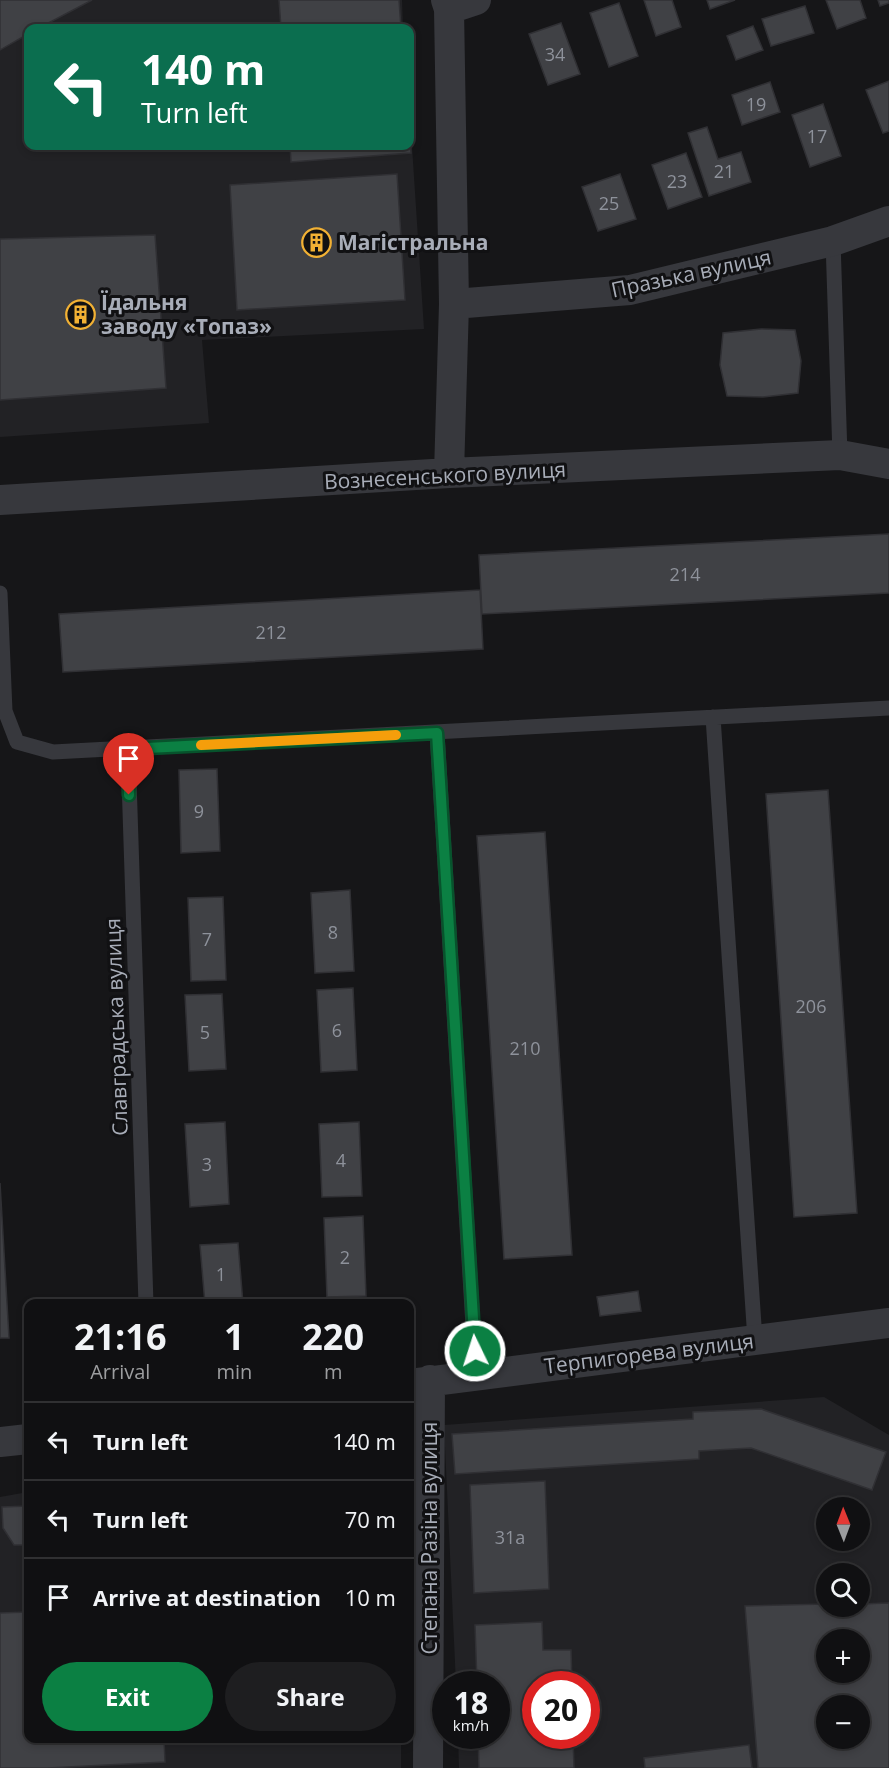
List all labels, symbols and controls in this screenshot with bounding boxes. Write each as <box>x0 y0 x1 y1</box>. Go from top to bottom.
text: 140 m <box>141 40 265 97</box>
house number: 34 <box>545 42 565 66</box>
icon: left <box>42 48 120 126</box>
house number: 19 <box>746 92 766 116</box>
text: Turn left <box>141 94 248 131</box>
house number: 17 <box>807 124 827 148</box>
house number: 21 <box>714 159 734 183</box>
house number: 23 <box>667 169 687 193</box>
house number: 25 <box>599 191 619 215</box>
building icon: Магістральна <box>301 226 333 258</box>
place label: Магістральна <box>338 228 488 256</box>
street label: Празька вулиця <box>608 242 774 304</box>
place label: Їдальня заводу «Топаз» <box>100 288 272 340</box>
building icon: Їдальня заводу «Топаз» <box>64 298 96 330</box>
street label: Вознесенського вулиця <box>323 455 567 495</box>
house number: 214 <box>670 562 700 586</box>
house number: 212 <box>256 620 286 644</box>
pin <box>103 733 154 795</box>
icon: arrive <box>112 742 145 775</box>
house number: 9 <box>194 799 204 823</box>
street label: Славградська вулиця <box>98 918 134 1136</box>
house number: 8 <box>328 920 338 944</box>
house number: 7 <box>202 927 212 951</box>
house number: 206 <box>796 994 826 1018</box>
house number: 6 <box>332 1018 342 1042</box>
house number: 5 <box>200 1020 210 1044</box>
house number: 210 <box>510 1036 540 1060</box>
house number: 4 <box>336 1148 346 1172</box>
house number: 3 <box>202 1152 212 1176</box>
house number: 2 <box>340 1245 350 1269</box>
house number: 1 <box>216 1262 226 1286</box>
text: 21:16 <box>74 1312 167 1361</box>
text: 1 <box>224 1312 245 1361</box>
text: 220 <box>302 1312 364 1361</box>
position arrow <box>443 1319 507 1383</box>
street label: Терпигорева вулиця <box>543 1326 755 1380</box>
text: Arrival <box>90 1358 150 1385</box>
text: min <box>216 1358 252 1385</box>
text: m <box>324 1358 342 1385</box>
street label: Степана Разіна вулиця <box>415 1422 443 1654</box>
icon: left <box>42 1425 75 1458</box>
text: Turn left <box>93 1426 188 1456</box>
text: 140 m <box>332 1426 396 1456</box>
north arrow <box>816 1497 870 1551</box>
map controls <box>816 1497 870 1749</box>
icon: left <box>42 1503 75 1536</box>
text: Turn left <box>93 1504 188 1534</box>
text: 70 m <box>345 1504 396 1534</box>
house number: 31а <box>495 1525 525 1549</box>
button: search <box>816 1563 870 1617</box>
icon: arrive <box>42 1581 75 1614</box>
text: Arrive at destination <box>93 1582 321 1612</box>
text: 10 m <box>345 1582 396 1612</box>
button: + <box>816 1629 870 1683</box>
button: Exit <box>42 1662 213 1731</box>
button: Share <box>225 1662 396 1731</box>
speed limit sign: 20 <box>522 1671 600 1749</box>
text: 18 <box>454 1682 488 1723</box>
button: − <box>816 1695 870 1749</box>
text: km/h <box>453 1715 489 1735</box>

